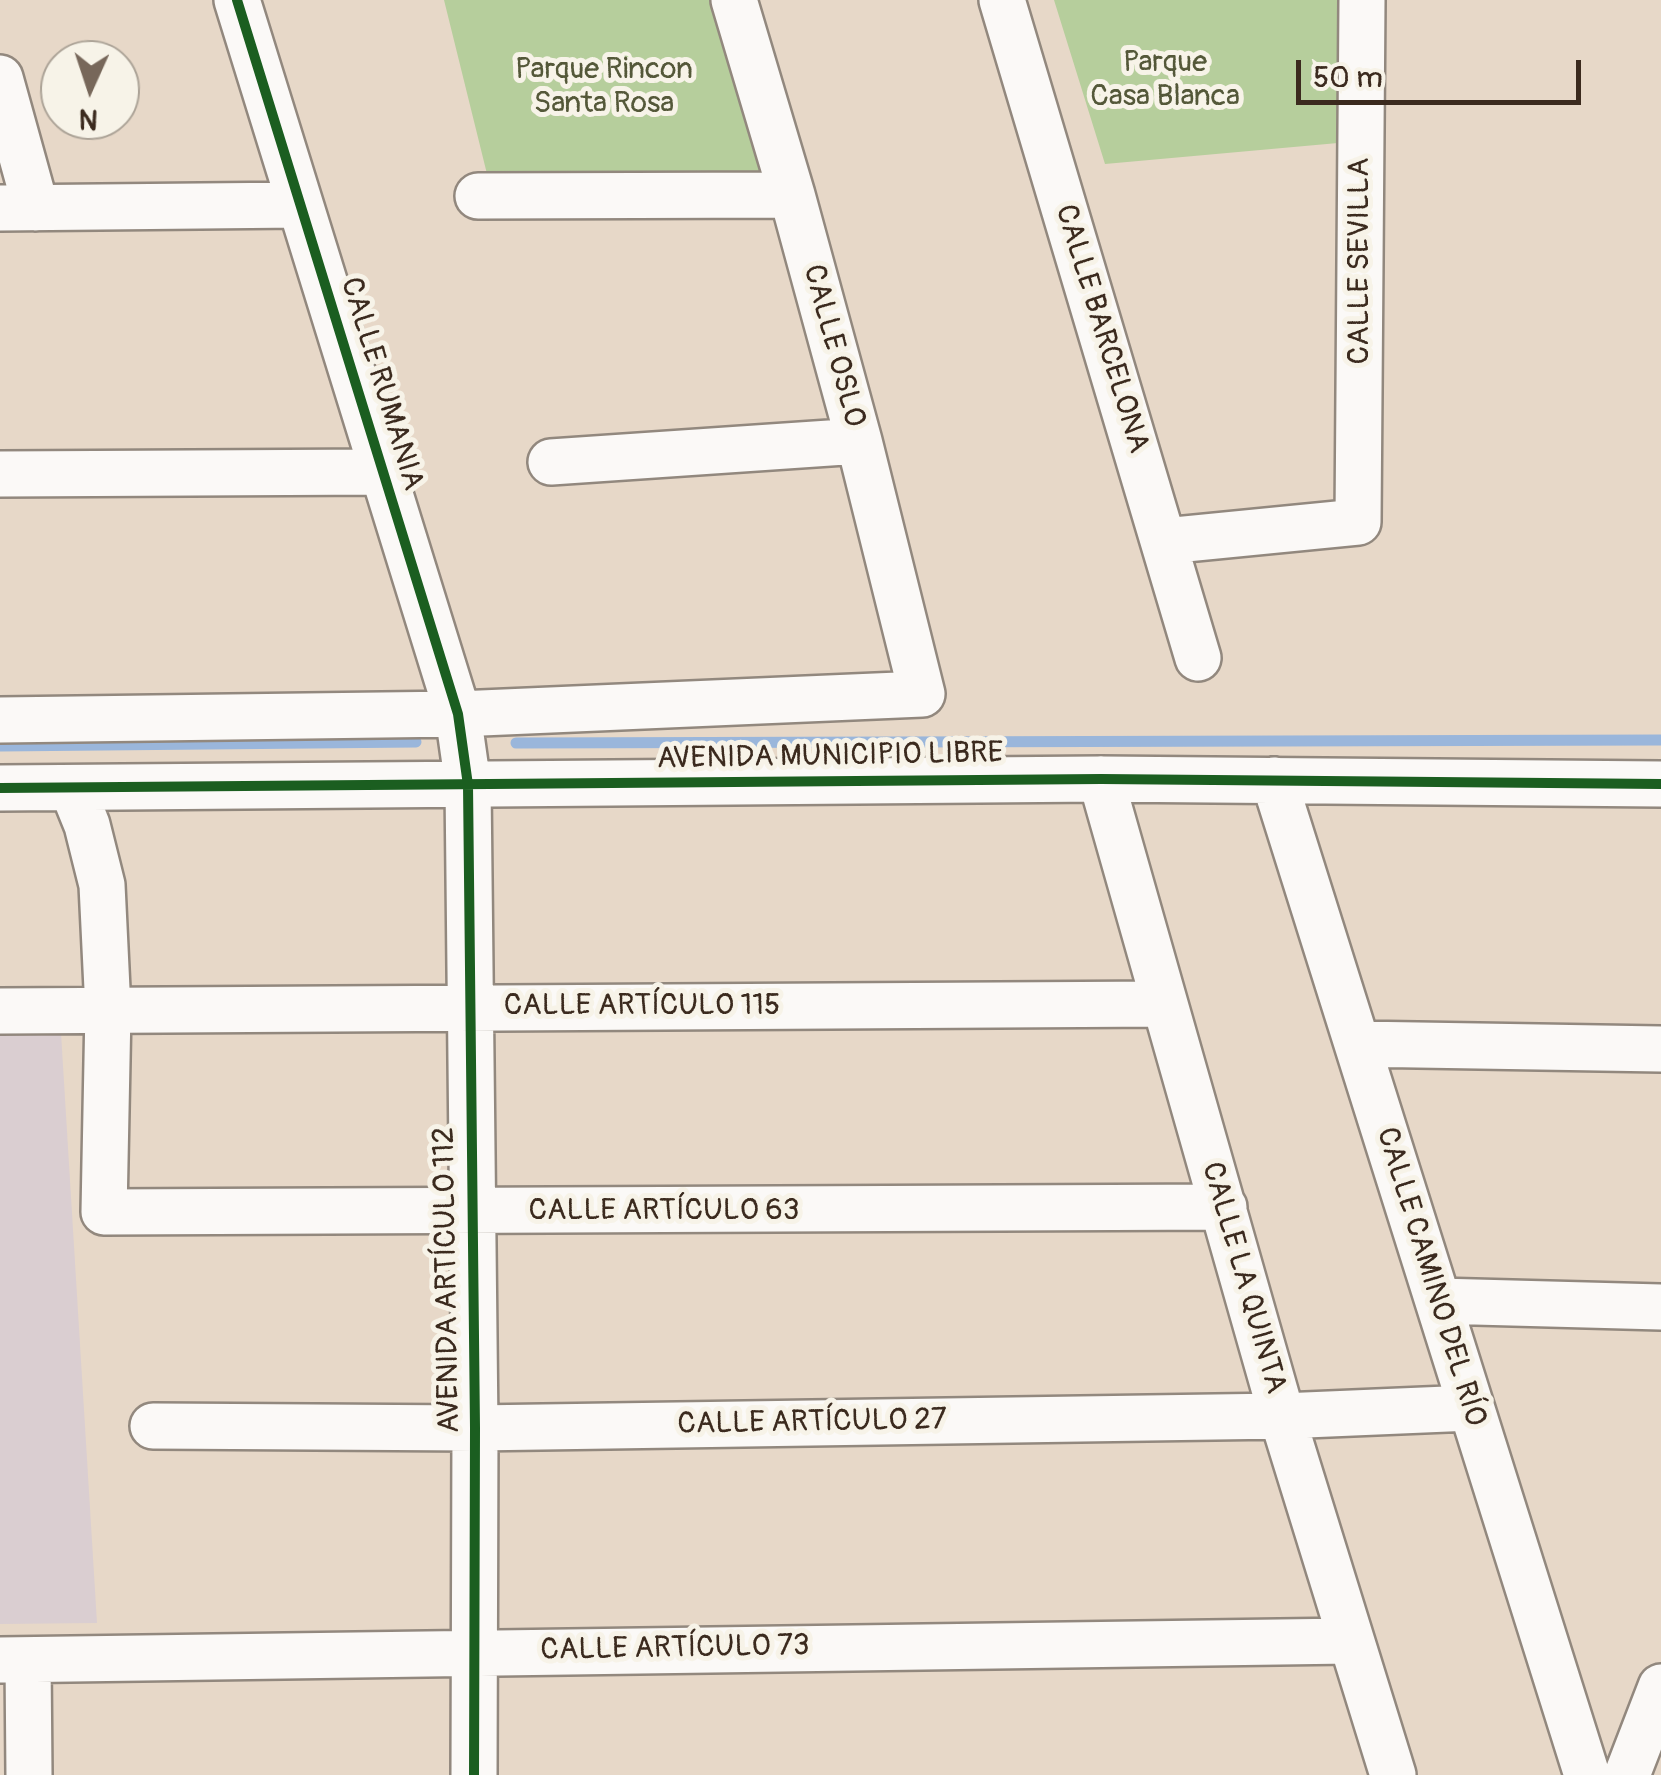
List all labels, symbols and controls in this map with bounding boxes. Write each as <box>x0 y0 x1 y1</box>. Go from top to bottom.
north arrow <box>40 40 140 140</box>
scale bar <box>1301 40 1586 102</box>
park label: Parque Casa Blanca <box>1090 45 1240 116</box>
park label: Parque Rincon Santa Rosa <box>515 52 693 122</box>
text: 50 m <box>1313 59 1383 96</box>
text: N <box>78 100 99 136</box>
street label: CALLE SEVILLA <box>1342 158 1378 364</box>
street label: CALLE BARCELONA <box>1046 201 1156 457</box>
street label: CALLE OSLO <box>794 261 872 431</box>
street label: CALLE RUMANIA <box>332 273 430 495</box>
street label: AVENIDA MUNICIPIO LIBRE <box>657 736 1003 778</box>
street label: CALLE ARTÍCULO 115 <box>504 988 780 1024</box>
street label: CALLE CAMINO DEL RÍO <box>1367 1123 1493 1431</box>
street label: AVENIDA ARTÍCULO 112 <box>427 1127 469 1433</box>
street label: CALLE LA QUINTA <box>1193 1158 1293 1398</box>
street label: CALLE ARTÍCULO 63 <box>529 1193 799 1229</box>
street label: CALLE ARTÍCULO 27 <box>677 1403 947 1443</box>
street label: CALLE ARTÍCULO 73 <box>540 1629 810 1669</box>

